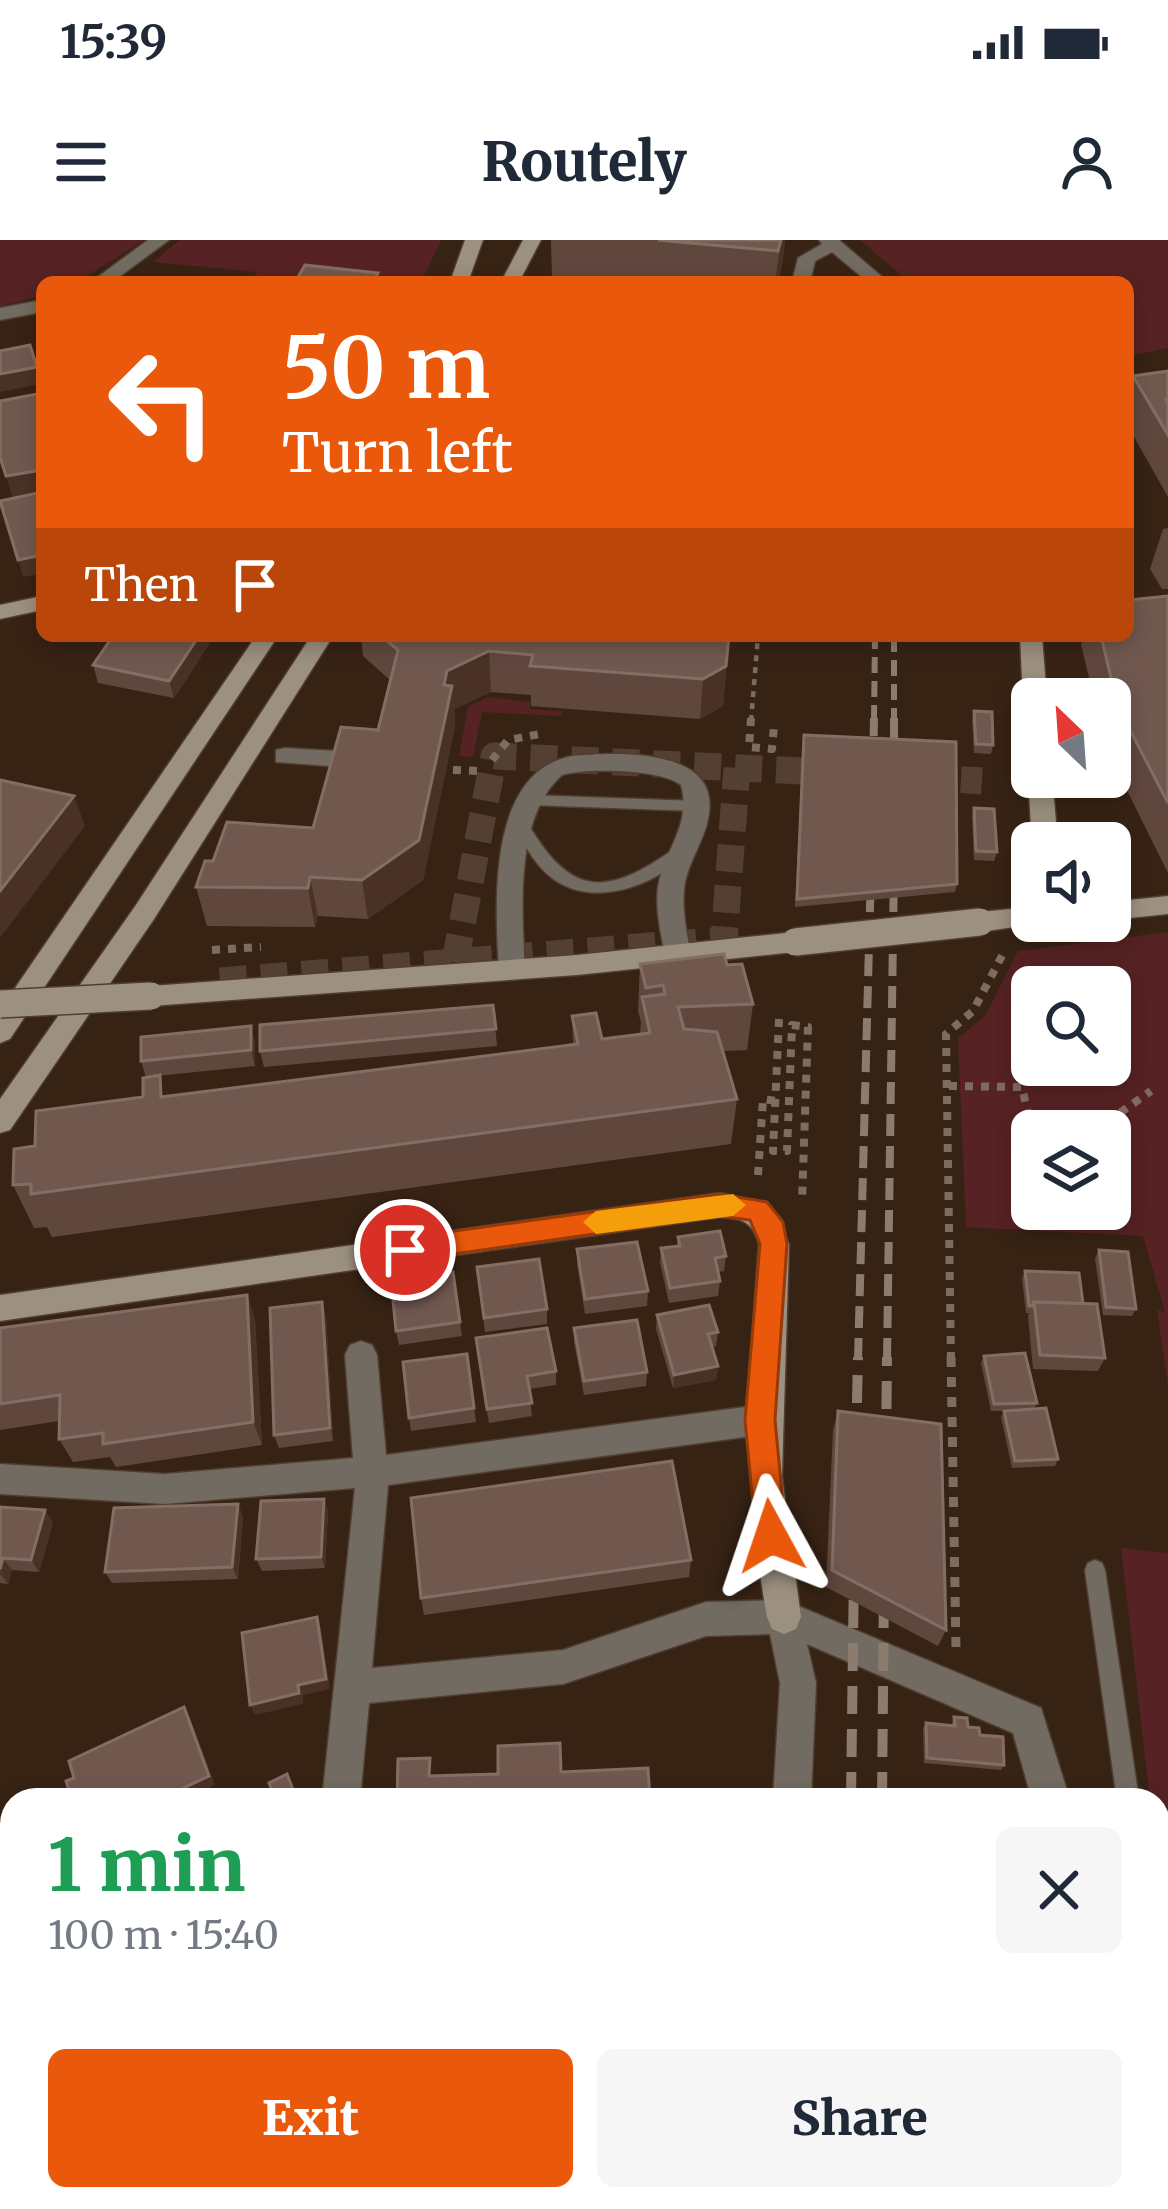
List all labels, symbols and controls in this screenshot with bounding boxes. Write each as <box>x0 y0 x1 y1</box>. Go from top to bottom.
text: 15:39 <box>60 14 167 70</box>
text: Routely <box>481 128 687 196</box>
icon: menu <box>48 129 114 195</box>
icon: person <box>1054 129 1120 195</box>
text: 50 m <box>282 315 490 421</box>
icon: left <box>84 324 240 480</box>
text: Turn left <box>282 419 513 487</box>
icon: arrive <box>222 552 288 618</box>
text: Then <box>84 557 198 613</box>
north arrow <box>1011 678 1131 798</box>
map controls <box>1011 678 1131 1230</box>
button: sound <box>1011 822 1131 942</box>
button: search <box>1011 966 1131 1086</box>
button: layers <box>1011 1110 1131 1230</box>
pin <box>354 1199 456 1301</box>
icon: arrive <box>372 1217 438 1283</box>
position arrow <box>708 1473 834 1599</box>
text: 1 min <box>48 1820 245 1911</box>
button: close <box>996 1827 1122 1953</box>
text: 100 m · 15:40 <box>48 1911 279 1960</box>
button: Exit <box>48 2049 573 2187</box>
button: Share <box>597 2049 1122 2187</box>

